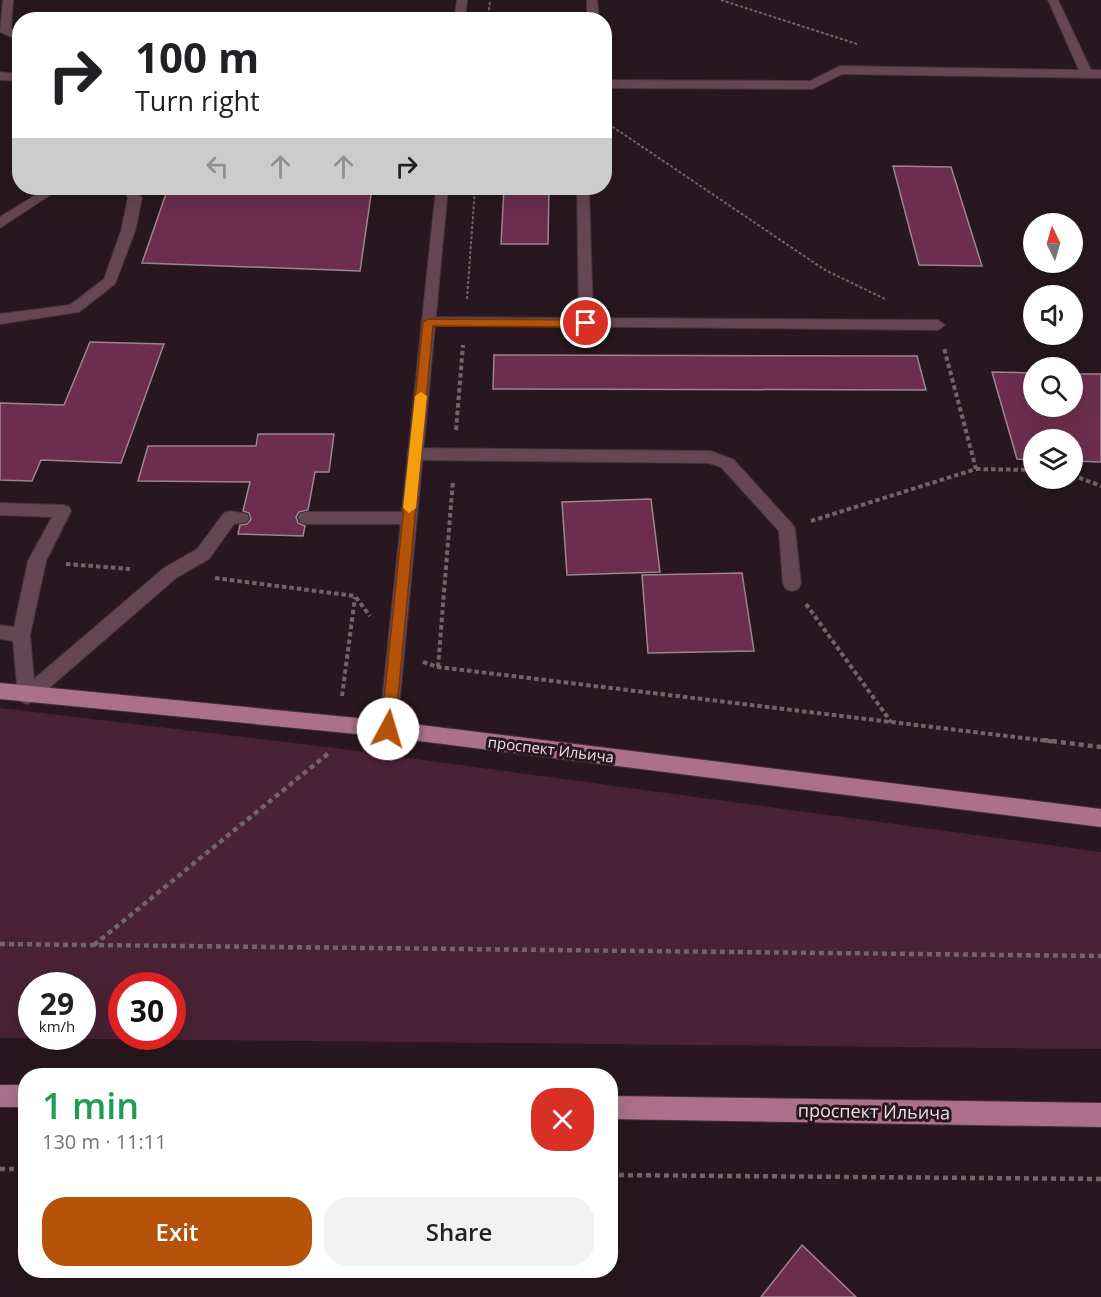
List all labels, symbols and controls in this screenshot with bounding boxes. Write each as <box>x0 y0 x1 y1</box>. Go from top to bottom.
text: 100 m <box>135 28 259 85</box>
icon: right <box>36 36 114 114</box>
text: Turn right <box>135 82 260 119</box>
icon: left <box>201 150 234 183</box>
icon: ahead <box>264 150 297 183</box>
icon: ahead <box>327 150 360 183</box>
icon: right <box>390 150 423 183</box>
north arrow <box>1023 213 1083 273</box>
map controls <box>1023 213 1083 489</box>
button: sound <box>1023 285 1083 345</box>
pin <box>560 297 611 348</box>
icon: arrive <box>569 306 602 339</box>
button: search <box>1023 357 1083 417</box>
button: layers <box>1023 429 1083 489</box>
position arrow <box>356 697 420 761</box>
street label: проспект Ильича <box>487 731 615 767</box>
speed limit sign: 30 <box>108 972 186 1050</box>
text: 29 <box>40 983 74 1024</box>
text: km/h <box>39 1016 75 1036</box>
text: 1 min <box>42 1081 139 1130</box>
button: close <box>531 1088 594 1151</box>
street label: проспект Ильича <box>798 1098 950 1124</box>
text: 130 m · 11:11 <box>42 1128 167 1155</box>
button: Exit <box>42 1197 312 1266</box>
button: Share <box>324 1197 594 1266</box>

